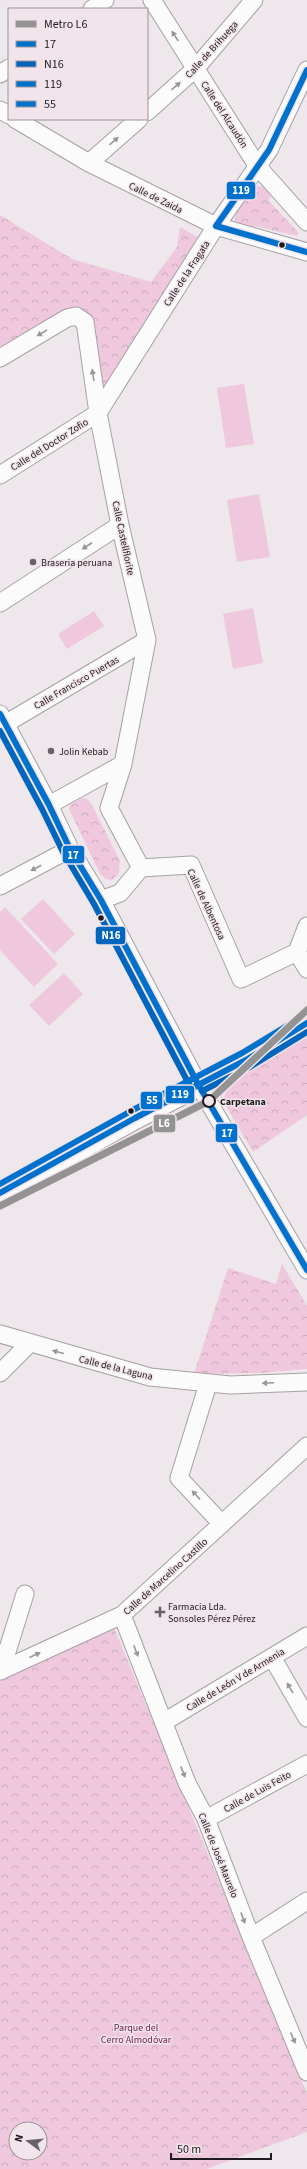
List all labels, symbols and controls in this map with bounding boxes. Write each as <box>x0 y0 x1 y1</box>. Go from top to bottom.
legend <box>8 8 148 120</box>
text: Metro L6 <box>44 16 87 33</box>
street label: Calle de Brihuega <box>182 18 241 81</box>
one-way arrow <box>171 31 179 41</box>
text: 17 <box>44 36 56 53</box>
text: N16 <box>44 56 64 73</box>
text: 119 <box>44 76 62 93</box>
street label: Calle del Alcaudón <box>197 78 251 151</box>
one-way arrow <box>171 82 182 91</box>
text: 55 <box>44 96 56 113</box>
one-way arrow <box>109 137 119 146</box>
street label: Calle de Zaida <box>126 179 185 217</box>
line badge: 119 <box>226 181 256 200</box>
text: 119 <box>232 183 250 198</box>
street label: Calle de la Fragata <box>160 238 213 309</box>
unlabelled marker <box>277 240 287 250</box>
one-way arrow <box>36 330 48 337</box>
one-way arrow <box>90 369 96 381</box>
street label: Calle del Doctor Zofio <box>8 415 91 474</box>
street label: Calle Castellflorite <box>108 500 138 577</box>
one-way arrow <box>81 543 93 550</box>
place label: Braseria peruana <box>41 556 112 570</box>
marker: Braseria peruana <box>28 557 38 567</box>
street label: Calle Francisco Puertas <box>31 653 122 713</box>
place label: Jolin Kebab <box>59 745 109 759</box>
marker: Jolin Kebab <box>46 746 56 756</box>
line badge: 17 <box>62 845 85 864</box>
text: 17 <box>67 848 79 863</box>
one-way arrow <box>30 865 41 871</box>
street label: Calle de Albentosa <box>183 867 229 942</box>
unlabelled marker <box>96 913 106 923</box>
line badge: N16 <box>95 926 126 945</box>
text: N16 <box>102 928 121 943</box>
line badge: 119 <box>165 1085 195 1104</box>
text: 119 <box>171 1087 189 1102</box>
line badge: 55 <box>140 1091 163 1110</box>
text: 55 <box>146 1093 158 1108</box>
marker: Carpetana <box>202 1094 216 1108</box>
place label: Carpetana <box>220 1095 266 1109</box>
unlabelled marker <box>126 1106 136 1116</box>
line badge: L6 <box>153 1114 176 1133</box>
text: L6 <box>158 1116 170 1131</box>
line badge: 17 <box>215 1123 238 1143</box>
text: 17 <box>221 1126 233 1141</box>
one-way arrow <box>52 1349 64 1355</box>
street label: Calle de la Laguna <box>77 1352 154 1384</box>
one-way arrow <box>262 1380 274 1387</box>
one-way arrow <box>191 1490 200 1501</box>
street label: Calle de Marcelino Castillo <box>120 1535 211 1619</box>
place label: Farmacia Lda. Sonsoles Pérez Pérez <box>168 1600 255 1626</box>
marker: Farmacia Lda. Sonsoles Pérez Pérez <box>155 1607 165 1617</box>
street label: Calle de León V de Armenia <box>184 1645 287 1715</box>
one-way arrow <box>133 1646 139 1658</box>
one-way arrow <box>30 1652 41 1658</box>
one-way arrow <box>286 1682 293 1694</box>
one-way arrow <box>180 1767 186 1779</box>
street label: Calle de Luis Feito <box>221 1768 294 1816</box>
street label: Calle de José Maurelo <box>195 1811 242 1900</box>
one-way arrow <box>241 1912 247 1924</box>
park label: Parque del Cerro Almodóvar <box>101 2021 172 2047</box>
one-way arrow <box>290 2033 296 2045</box>
north arrow <box>8 2121 48 2161</box>
text: N <box>11 2133 27 2144</box>
scale bar <box>171 2135 271 2161</box>
text: 50 m <box>177 2141 201 2158</box>

